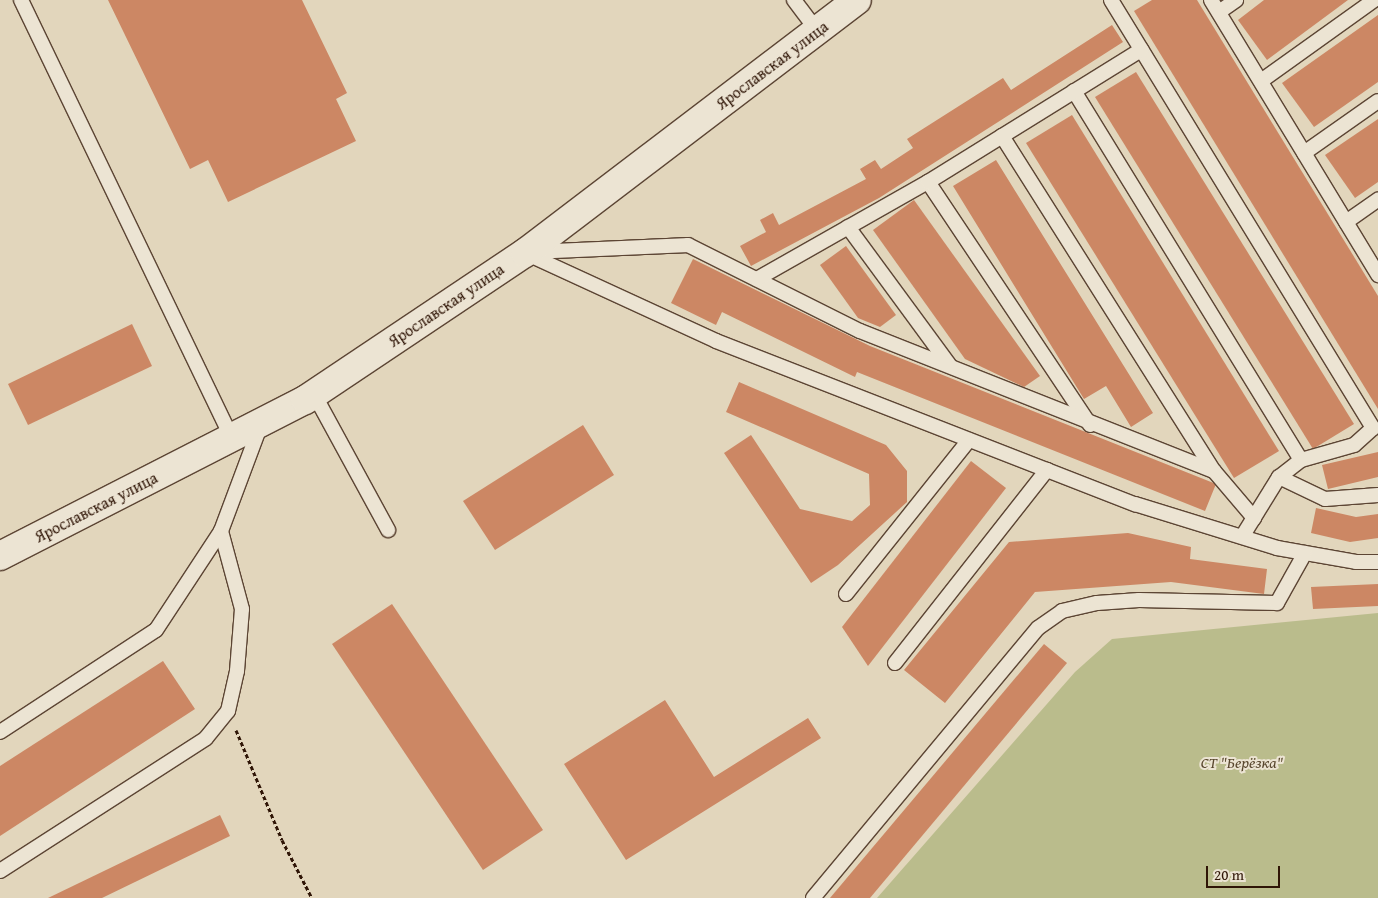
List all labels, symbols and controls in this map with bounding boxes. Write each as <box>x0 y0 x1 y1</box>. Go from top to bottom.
street label: Ярославская улица <box>712 17 832 113</box>
street label: Ярославская улица <box>385 259 507 351</box>
street label: Ярославская улица <box>31 468 161 546</box>
park label: СТ "Берёзка" <box>1201 752 1283 772</box>
scale bar <box>1208 856 1282 888</box>
text: 20 m <box>1214 864 1244 885</box>

